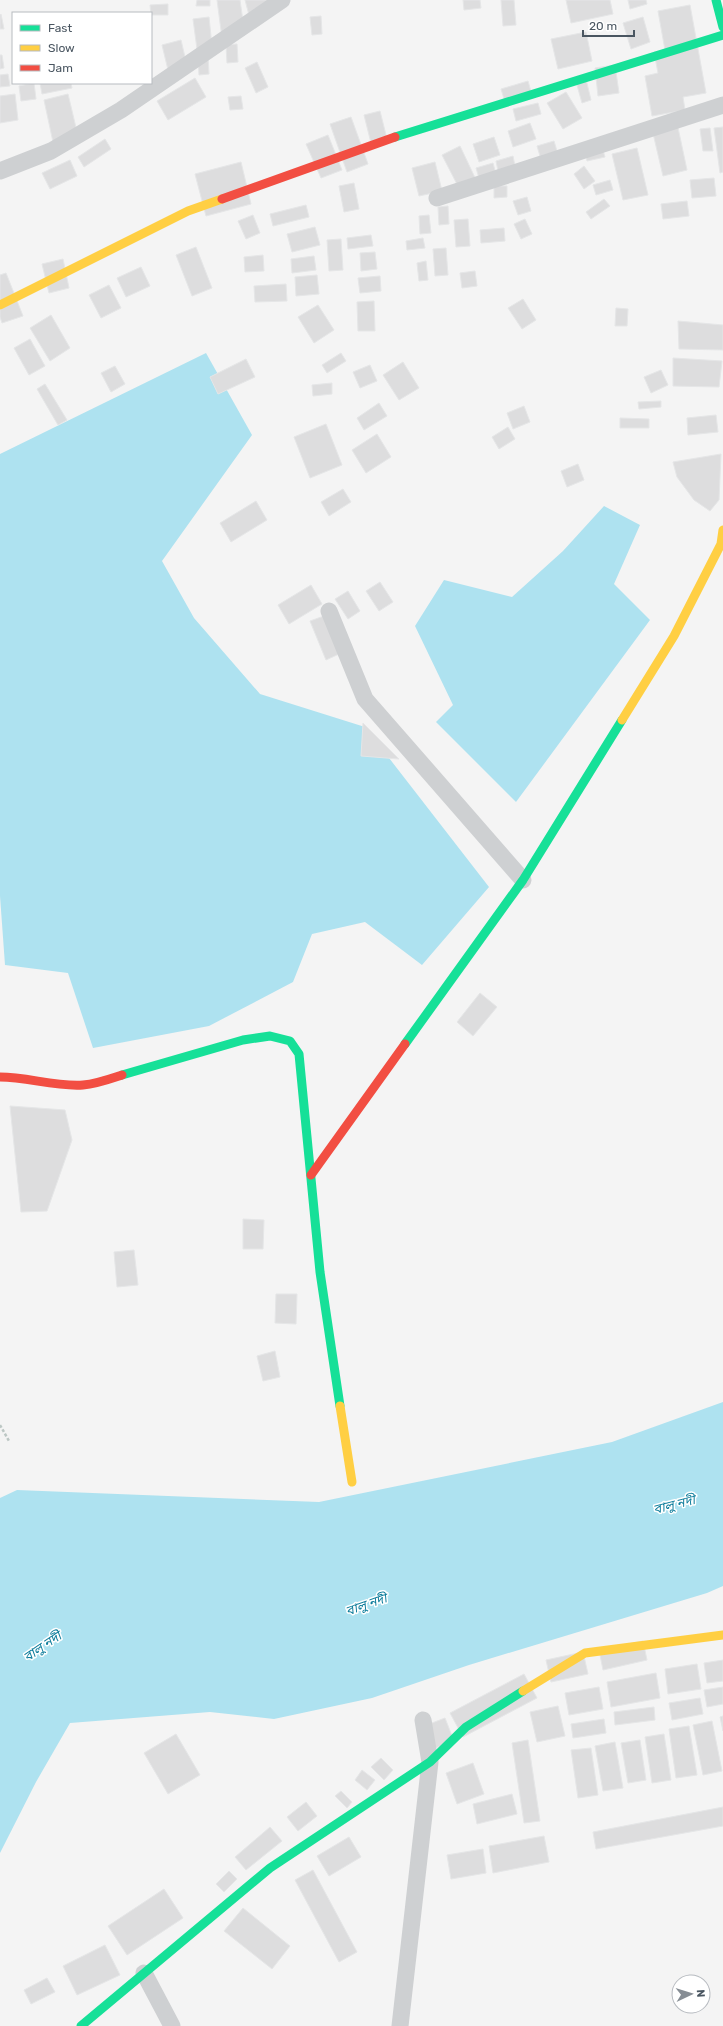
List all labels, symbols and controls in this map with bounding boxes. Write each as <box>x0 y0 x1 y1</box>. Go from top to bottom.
legend <box>12 12 152 84</box>
scale bar <box>583 12 634 38</box>
text: 20 m <box>589 19 617 33</box>
text: Fast <box>48 21 72 35</box>
text: Slow <box>48 41 75 55</box>
text: Jam <box>48 61 73 75</box>
water label: বালু নদী <box>652 1491 699 1517</box>
water label: বালু নদী <box>344 1590 391 1618</box>
water label: বালু নদী <box>20 1627 66 1664</box>
north arrow <box>671 1974 711 2014</box>
text: N <box>694 1989 707 1998</box>

